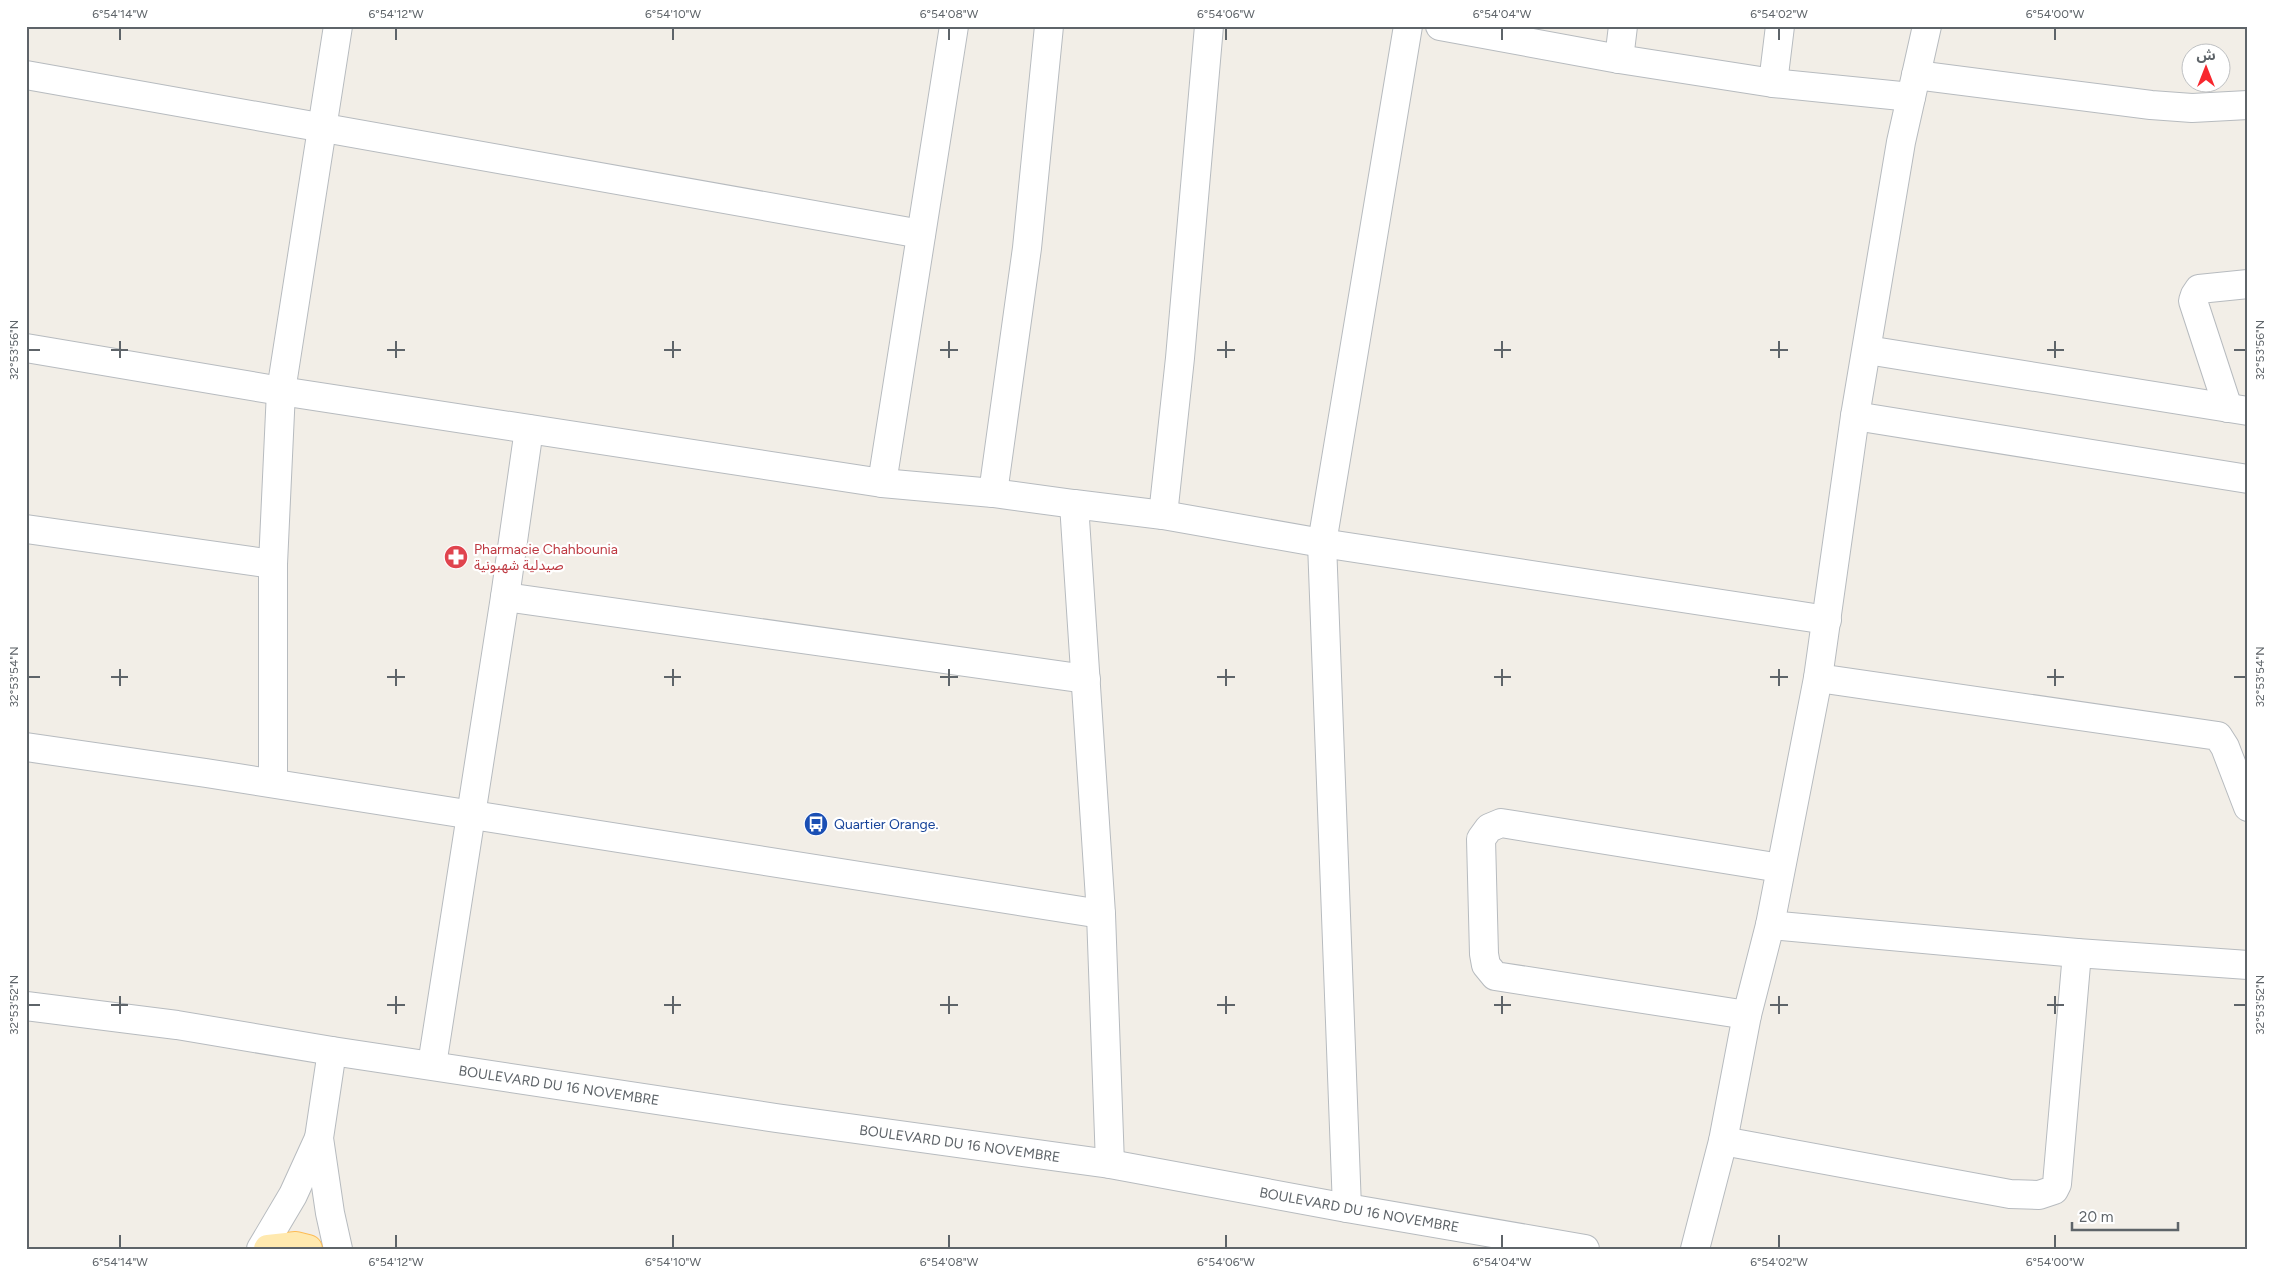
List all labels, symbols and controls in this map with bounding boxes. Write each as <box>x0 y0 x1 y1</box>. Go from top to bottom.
text: 6°54'14"W <box>92 7 148 21</box>
text: 6°54'12"W <box>369 7 424 21</box>
text: 6°54'10"W <box>645 7 701 21</box>
text: 6°54'08"W <box>920 7 979 21</box>
text: 6°54'06"W <box>1197 7 1255 21</box>
text: 6°54'04"W <box>1473 7 1532 21</box>
text: 6°54'02"W <box>1750 7 1808 21</box>
text: 6°54'00"W <box>2026 7 2085 21</box>
north arrow <box>2182 42 2232 92</box>
text: ش <box>2196 47 2216 64</box>
text: 32°53'56"N <box>7 320 21 380</box>
text: 32°53'56"N <box>2253 320 2267 380</box>
place label: Pharmacie Chahbounia صيدلية شهبونية <box>474 541 618 574</box>
pharmacy icon: Pharmacie Chahbounia صيدلية شهبونية <box>443 544 469 570</box>
text: 32°53'54"N <box>7 647 21 707</box>
text: 32°53'54"N <box>2253 647 2267 707</box>
bus stop icon: Quartier Orange. <box>803 811 829 837</box>
place label: Quartier Orange. <box>834 816 938 833</box>
text: 32°53'52"N <box>7 975 21 1035</box>
text: 32°53'52"N <box>2253 975 2267 1035</box>
street label: BOULEVARD DU 16 NOVEMBRE <box>458 1062 661 1109</box>
street label: BOULEVARD DU 16 NOVEMBRE <box>858 1121 1061 1166</box>
street label: BOULEVARD DU 16 NOVEMBRE <box>1258 1183 1461 1236</box>
scale bar <box>2072 1200 2178 1232</box>
text: 20 m <box>2079 1208 2113 1226</box>
text: 6°54'14"W <box>92 1255 148 1269</box>
text: 6°54'12"W <box>369 1255 424 1269</box>
text: 6°54'10"W <box>645 1255 701 1269</box>
text: 6°54'08"W <box>920 1255 979 1269</box>
text: 6°54'06"W <box>1197 1255 1255 1269</box>
text: 6°54'04"W <box>1473 1255 1532 1269</box>
text: 6°54'02"W <box>1750 1255 1808 1269</box>
text: 6°54'00"W <box>2026 1255 2085 1269</box>

